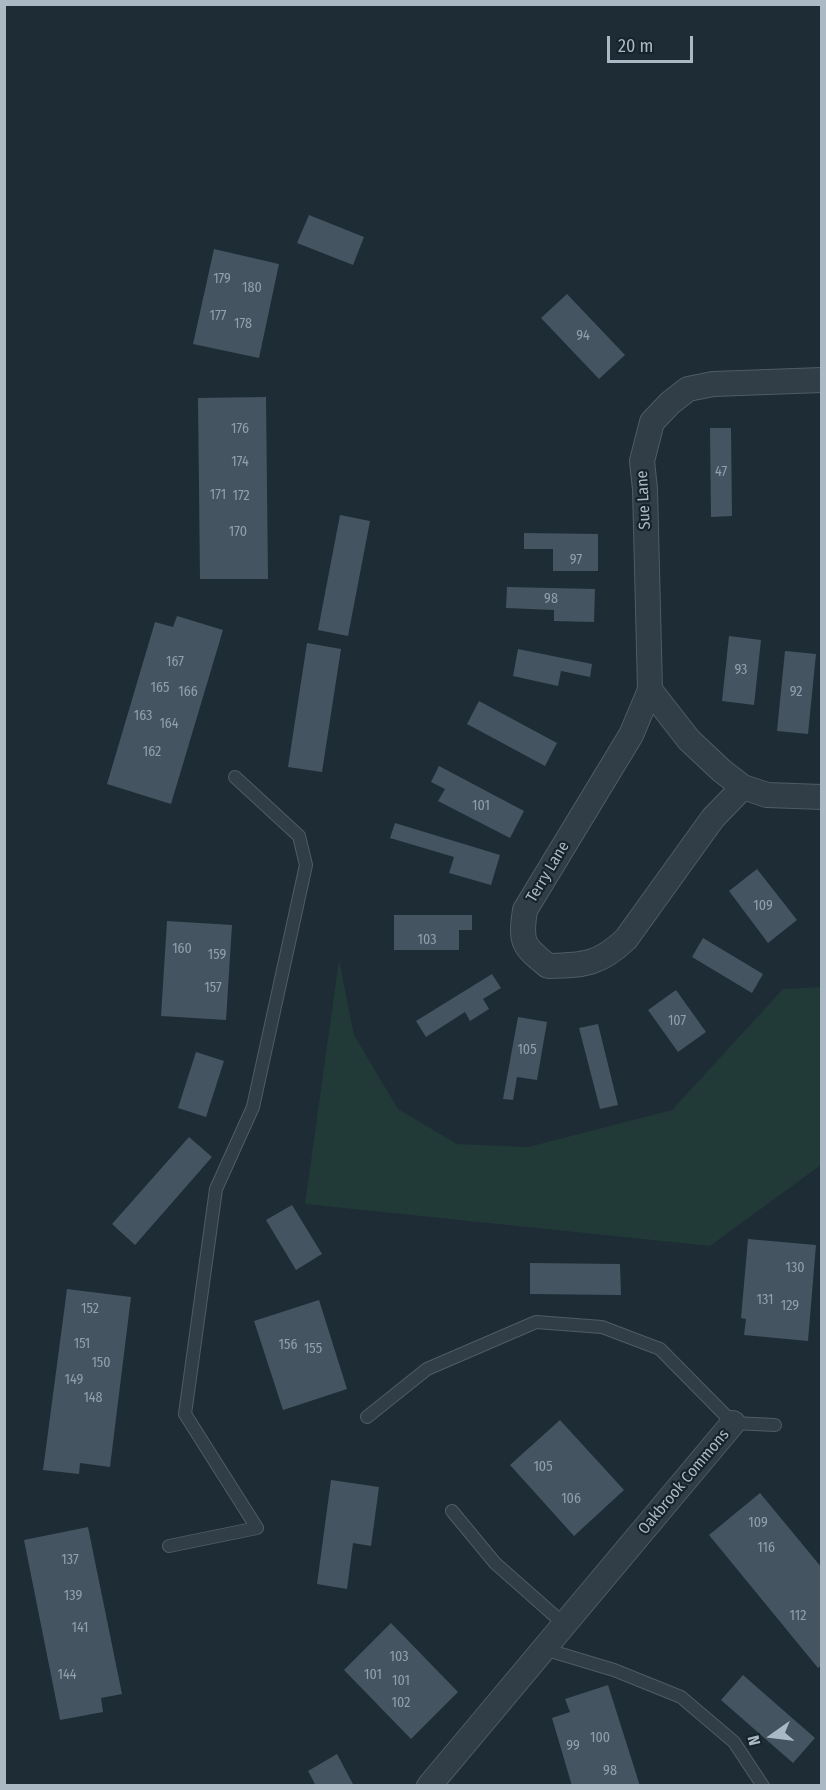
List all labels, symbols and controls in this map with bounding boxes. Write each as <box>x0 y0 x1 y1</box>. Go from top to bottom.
scale bar <box>610 24 696 62</box>
text: 20 m <box>618 35 653 57</box>
house number: 179 <box>213 271 231 287</box>
house number: 180 <box>242 280 262 296</box>
house number: 177 <box>210 308 226 324</box>
house number: 178 <box>234 316 252 332</box>
house number: 94 <box>576 328 590 344</box>
house number: 176 <box>231 421 249 437</box>
house number: 174 <box>231 454 249 470</box>
house number: 47 <box>715 464 727 480</box>
street label: Sue Lane <box>633 470 655 530</box>
house number: 171 <box>210 487 226 503</box>
house number: 172 <box>232 488 250 504</box>
house number: 170 <box>229 524 247 540</box>
house number: 97 <box>570 552 582 568</box>
house number: 98 <box>544 591 558 607</box>
house number: 167 <box>166 654 184 670</box>
house number: 93 <box>735 662 747 678</box>
house number: 165 <box>151 680 169 696</box>
house number: 166 <box>178 684 198 700</box>
house number: 92 <box>790 684 802 700</box>
house number: 163 <box>134 708 152 724</box>
house number: 164 <box>159 716 179 732</box>
house number: 162 <box>143 744 161 760</box>
house number: 101 <box>472 798 490 814</box>
street label: Terry Lane <box>522 838 574 906</box>
house number: 109 <box>753 898 773 914</box>
house number: 103 <box>418 932 436 948</box>
house number: 160 <box>172 941 192 957</box>
house number: 159 <box>208 947 226 963</box>
house number: 157 <box>204 980 222 996</box>
house number: 107 <box>668 1013 686 1029</box>
house number: 105 <box>517 1042 537 1058</box>
house number: 130 <box>785 1260 805 1276</box>
house number: 131 <box>757 1292 773 1308</box>
house number: 129 <box>781 1298 799 1314</box>
house number: 152 <box>81 1301 99 1317</box>
house number: 151 <box>74 1336 90 1352</box>
house number: 156 <box>279 1337 297 1353</box>
house number: 155 <box>304 1341 322 1357</box>
house number: 150 <box>91 1355 111 1371</box>
house number: 149 <box>65 1372 83 1388</box>
house number: 148 <box>83 1390 103 1406</box>
street label: Oakbrook Commons <box>634 1426 734 1538</box>
house number: 105 <box>533 1459 553 1475</box>
house number: 106 <box>561 1491 581 1507</box>
house number: 109 <box>748 1515 768 1531</box>
house number: 116 <box>757 1540 775 1556</box>
house number: 137 <box>61 1552 79 1568</box>
house number: 139 <box>64 1588 82 1604</box>
house number: 112 <box>790 1608 806 1624</box>
house number: 141 <box>72 1620 88 1636</box>
house number: 103 <box>390 1649 408 1665</box>
house number: 144 <box>57 1667 77 1683</box>
house number: 101 <box>364 1667 382 1683</box>
house number: 101 <box>392 1673 410 1689</box>
house number: 102 <box>392 1695 410 1711</box>
north arrow <box>742 1706 802 1766</box>
house number: 100 <box>590 1730 610 1746</box>
text: N <box>744 1734 764 1747</box>
house number: 99 <box>566 1738 580 1754</box>
house number: 98 <box>603 1763 617 1779</box>

